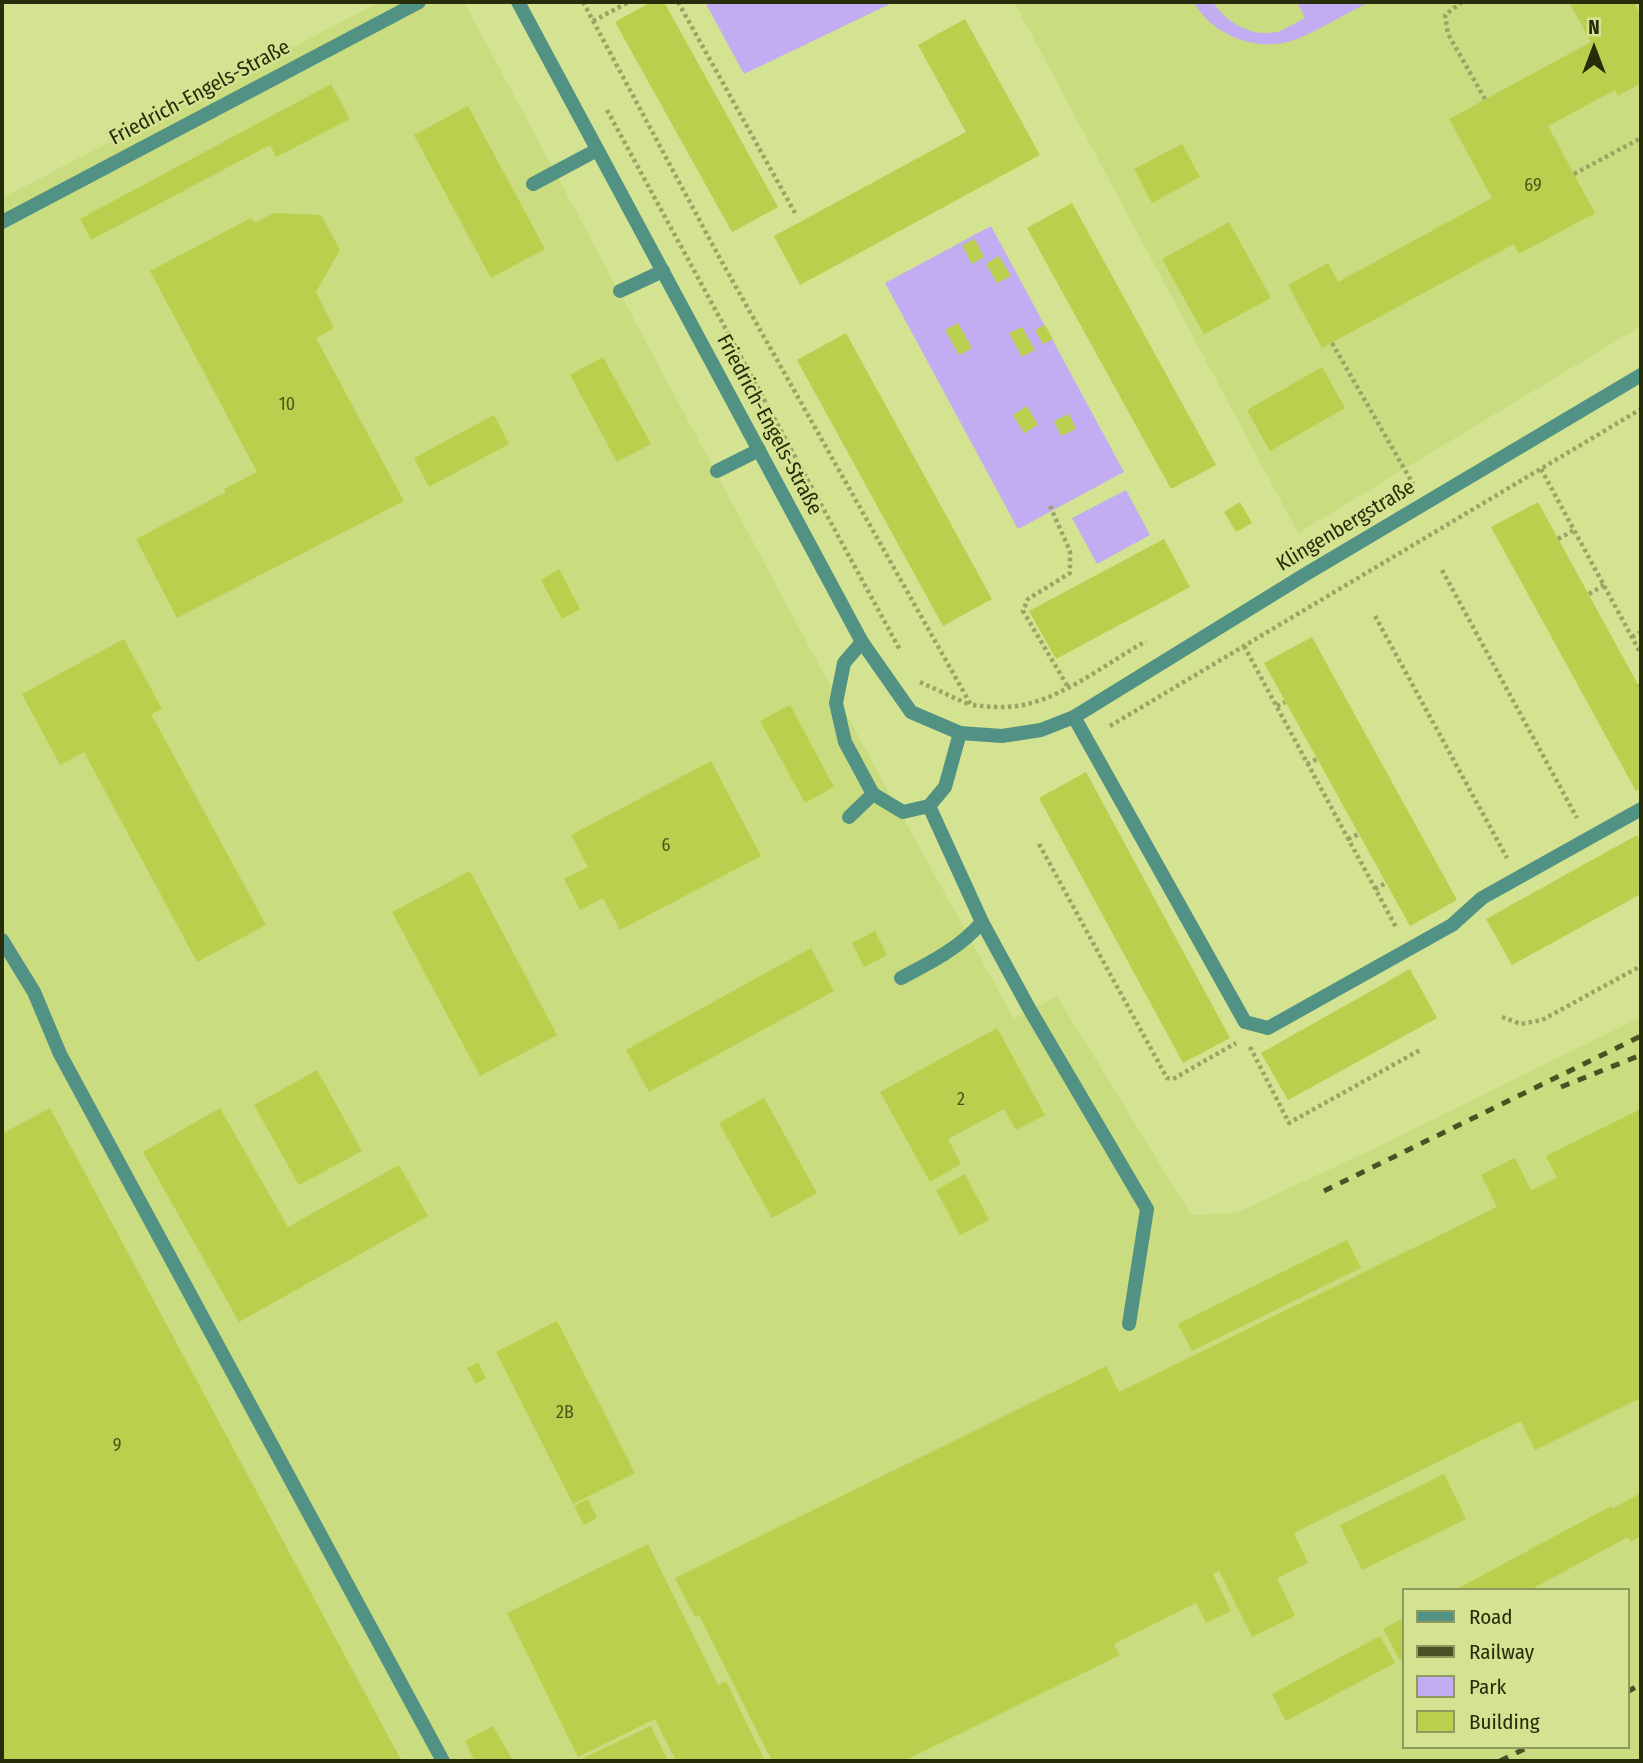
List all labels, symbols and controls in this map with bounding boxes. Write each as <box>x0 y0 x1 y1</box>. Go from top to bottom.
north arrow <box>1559 14 1629 84</box>
text: N <box>1588 16 1600 39</box>
street label: Friedrich-Engels-Straße <box>105 35 295 151</box>
house number: 69 <box>1524 175 1542 197</box>
street label: Friedrich-Engels-Straße <box>711 330 827 520</box>
house number: 10 <box>279 394 295 416</box>
street label: Klingenbergstraße <box>1272 475 1420 577</box>
house number: 6 <box>662 835 670 857</box>
house number: 2 <box>957 1089 965 1111</box>
house number: 2B <box>556 1402 574 1424</box>
house number: 9 <box>113 1435 121 1457</box>
legend <box>1402 1588 1629 1749</box>
text: Road <box>1469 1604 1513 1630</box>
text: Railway <box>1469 1639 1534 1665</box>
text: Park <box>1469 1674 1506 1700</box>
text: Building <box>1469 1709 1540 1735</box>

